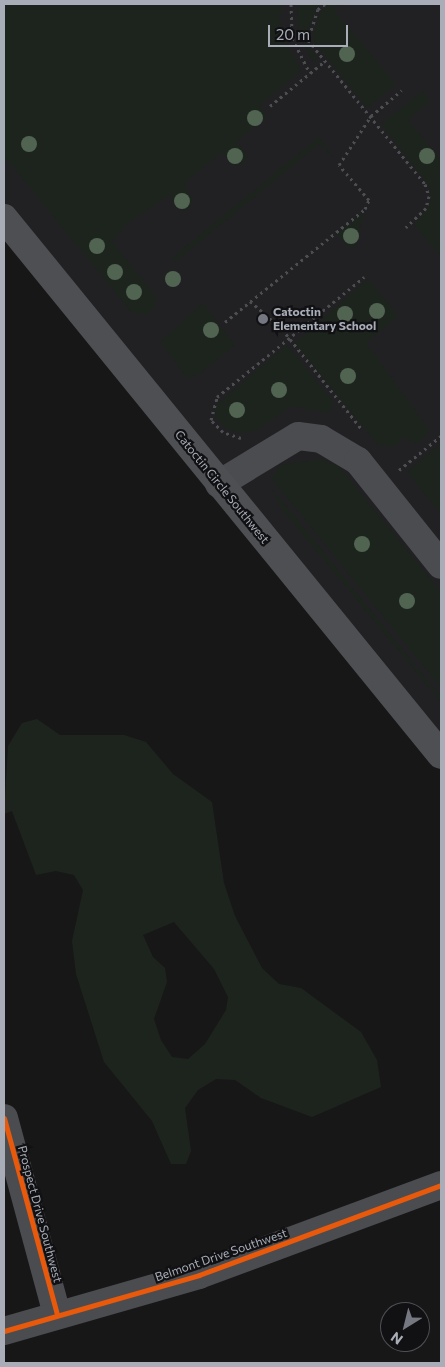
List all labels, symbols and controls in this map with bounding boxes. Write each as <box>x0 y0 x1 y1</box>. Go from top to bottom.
scale bar <box>270 15 350 47</box>
text: 20 m <box>276 25 310 43</box>
place label: Catoctin Elementary School <box>273 305 376 333</box>
marker: Catoctin Elementary School <box>257 313 269 325</box>
street label: Catoctin Circle Southwest <box>172 427 272 547</box>
street label: Prospect Drive Southwest <box>15 1144 65 1284</box>
street label: Belmont Drive Southwest <box>153 1226 289 1284</box>
north arrow <box>380 1302 430 1352</box>
text: N <box>387 1329 406 1349</box>

